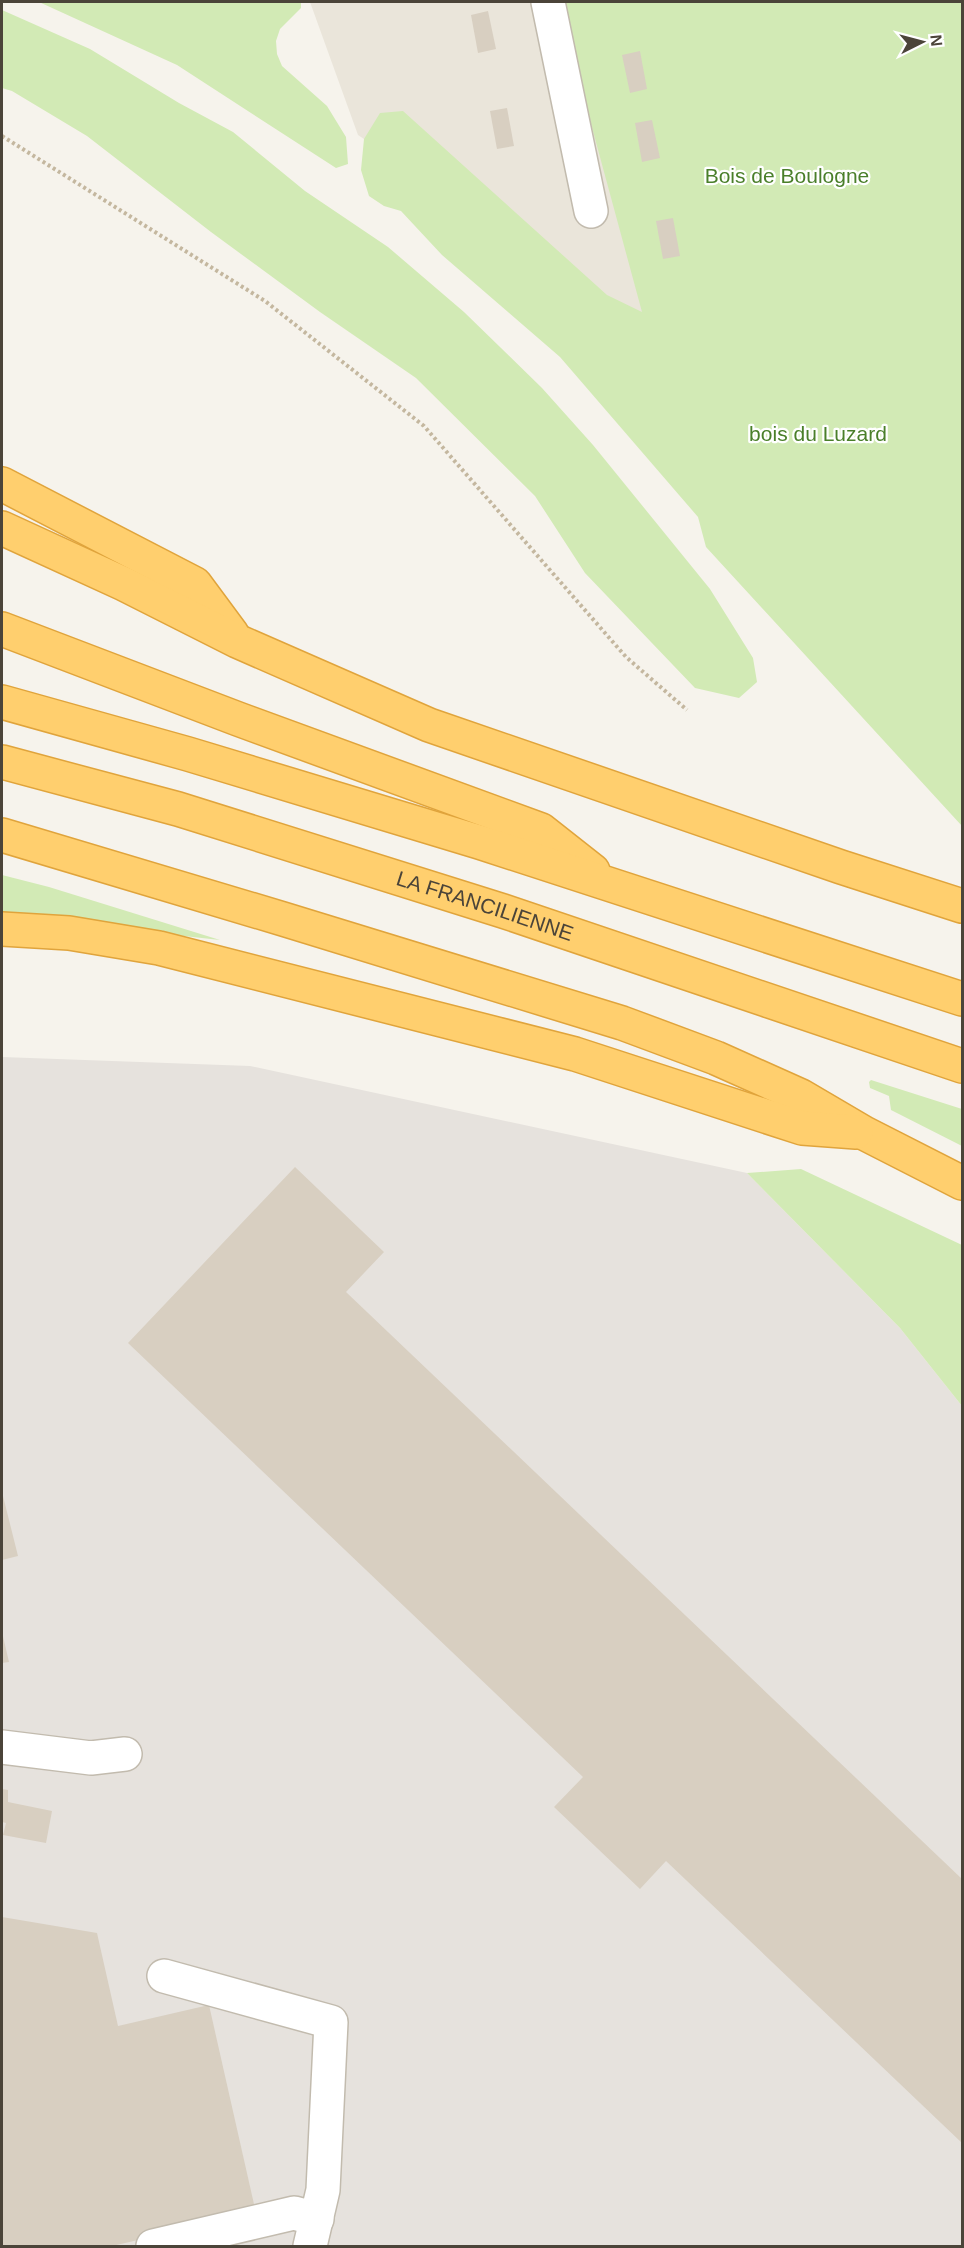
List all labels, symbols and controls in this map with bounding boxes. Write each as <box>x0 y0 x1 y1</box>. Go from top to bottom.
north arrow <box>892 12 952 72</box>
text: N <box>927 34 945 47</box>
park label: Bois de Boulogne <box>705 164 869 187</box>
park label: bois du Luzard <box>749 422 887 445</box>
street label: LA FRANCILIENNE <box>394 866 576 945</box>

